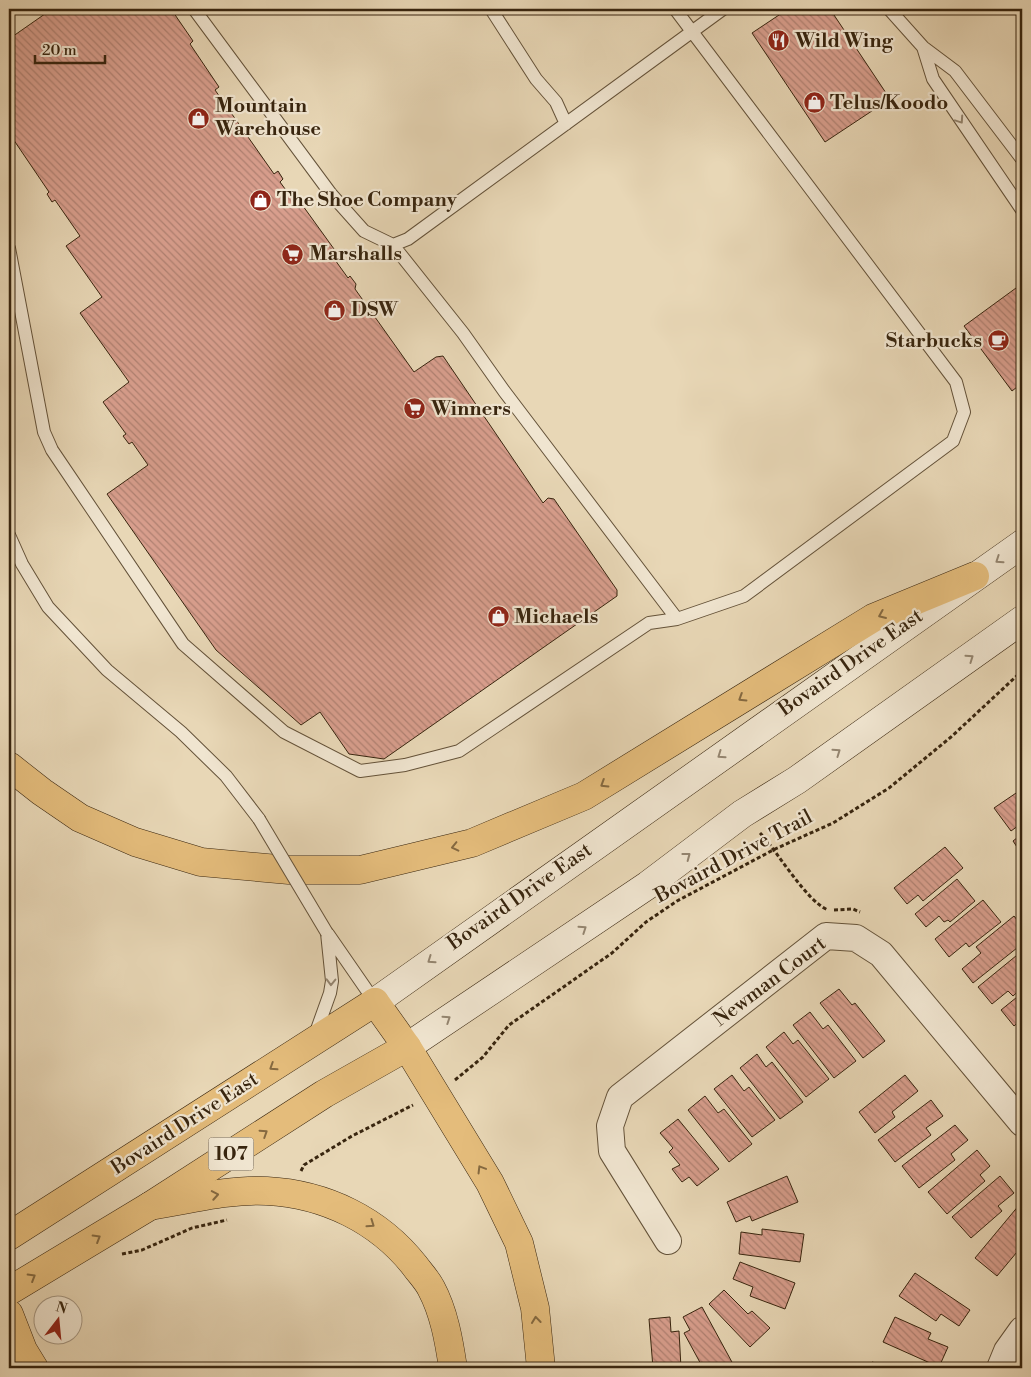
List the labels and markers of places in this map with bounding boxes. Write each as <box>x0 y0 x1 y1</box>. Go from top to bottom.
restaurant icon: Wild Wing <box>767 29 791 53</box>
place label: Wild Wing <box>794 29 893 54</box>
shop icon: Telus/Koodo <box>802 91 826 115</box>
place label: Telus/Koodo <box>830 91 948 116</box>
place label: Mountain Warehouse <box>214 94 321 142</box>
shop icon: Mountain Warehouse <box>187 106 211 130</box>
shop icon: The Shoe Company <box>249 188 273 212</box>
place label: The Shoe Company <box>277 188 458 213</box>
supermarket icon: Marshalls <box>281 242 305 266</box>
place label: Marshalls <box>309 242 402 267</box>
shop icon: DSW <box>323 298 347 322</box>
place label: DSW <box>351 298 399 323</box>
place label: Starbucks <box>886 329 982 354</box>
cafe icon: Starbucks <box>986 329 1010 353</box>
supermarket icon: Winners <box>403 397 427 421</box>
place label: Winners <box>430 397 511 422</box>
shop icon: Michaels <box>486 605 510 629</box>
place label: Michaels <box>514 605 598 630</box>

